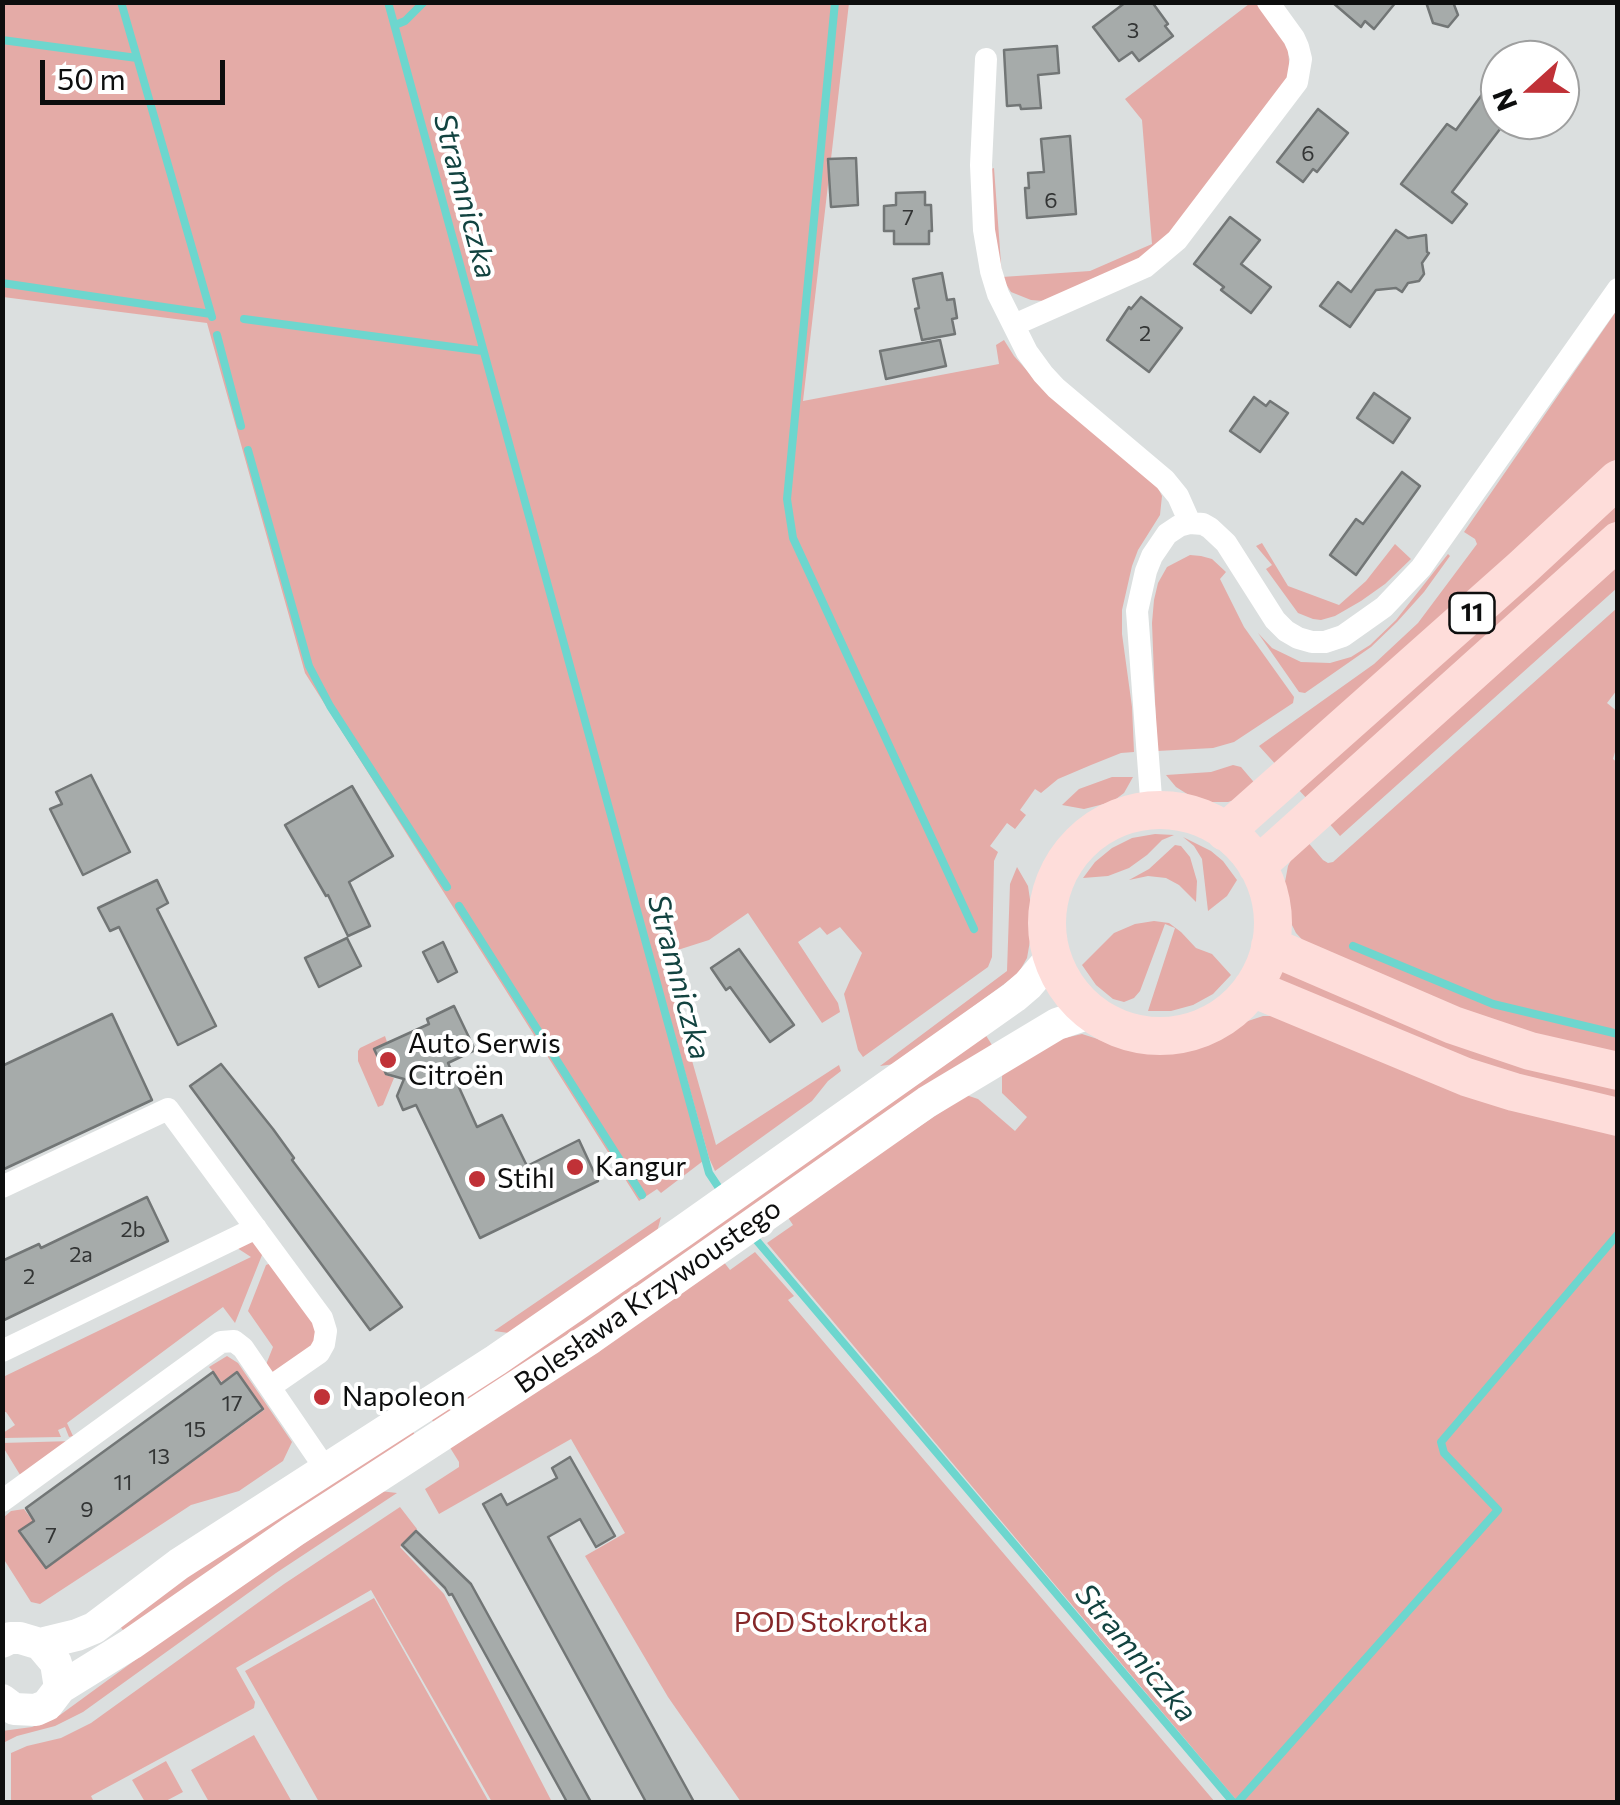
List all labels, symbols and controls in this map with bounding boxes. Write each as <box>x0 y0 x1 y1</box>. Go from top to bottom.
house number: 3 <box>1127 18 1139 44</box>
scale bar <box>45 40 230 102</box>
north arrow <box>1480 40 1580 140</box>
text: 50 m <box>57 59 126 96</box>
text: N <box>1484 84 1523 116</box>
water label: Stramniczka <box>426 109 504 283</box>
house number: 6 <box>1301 141 1315 167</box>
house number: 6 <box>1044 188 1058 214</box>
house number: 7 <box>902 205 914 231</box>
house number: 2 <box>1139 321 1151 347</box>
road number: 11 <box>1450 593 1494 633</box>
water label: Stramniczka <box>640 890 718 1064</box>
place label: Auto Serwis Citroën <box>408 1027 561 1093</box>
marker: Auto Serwis Citroën <box>377 1049 399 1071</box>
place label: Kangur <box>595 1150 686 1184</box>
marker: Kangur <box>564 1156 586 1178</box>
place label: Stihl <box>497 1162 555 1196</box>
marker: Stihl <box>466 1168 488 1190</box>
street label: Bolesława Krzywoustego <box>508 1191 788 1401</box>
house number: 2b <box>120 1217 146 1243</box>
house number: 2a <box>69 1242 93 1268</box>
house number: 2 <box>23 1264 35 1290</box>
place label: Napoleon <box>342 1380 466 1414</box>
marker: Napoleon <box>311 1386 333 1408</box>
house number: 17 <box>221 1391 243 1417</box>
house number: 15 <box>184 1417 206 1443</box>
house number: 13 <box>148 1444 170 1470</box>
house number: 11 <box>114 1470 132 1496</box>
house number: 9 <box>80 1497 94 1523</box>
house number: 7 <box>45 1523 57 1549</box>
water label: Stramniczka <box>1068 1576 1204 1730</box>
park label: POD Stokrotka <box>734 1606 928 1640</box>

